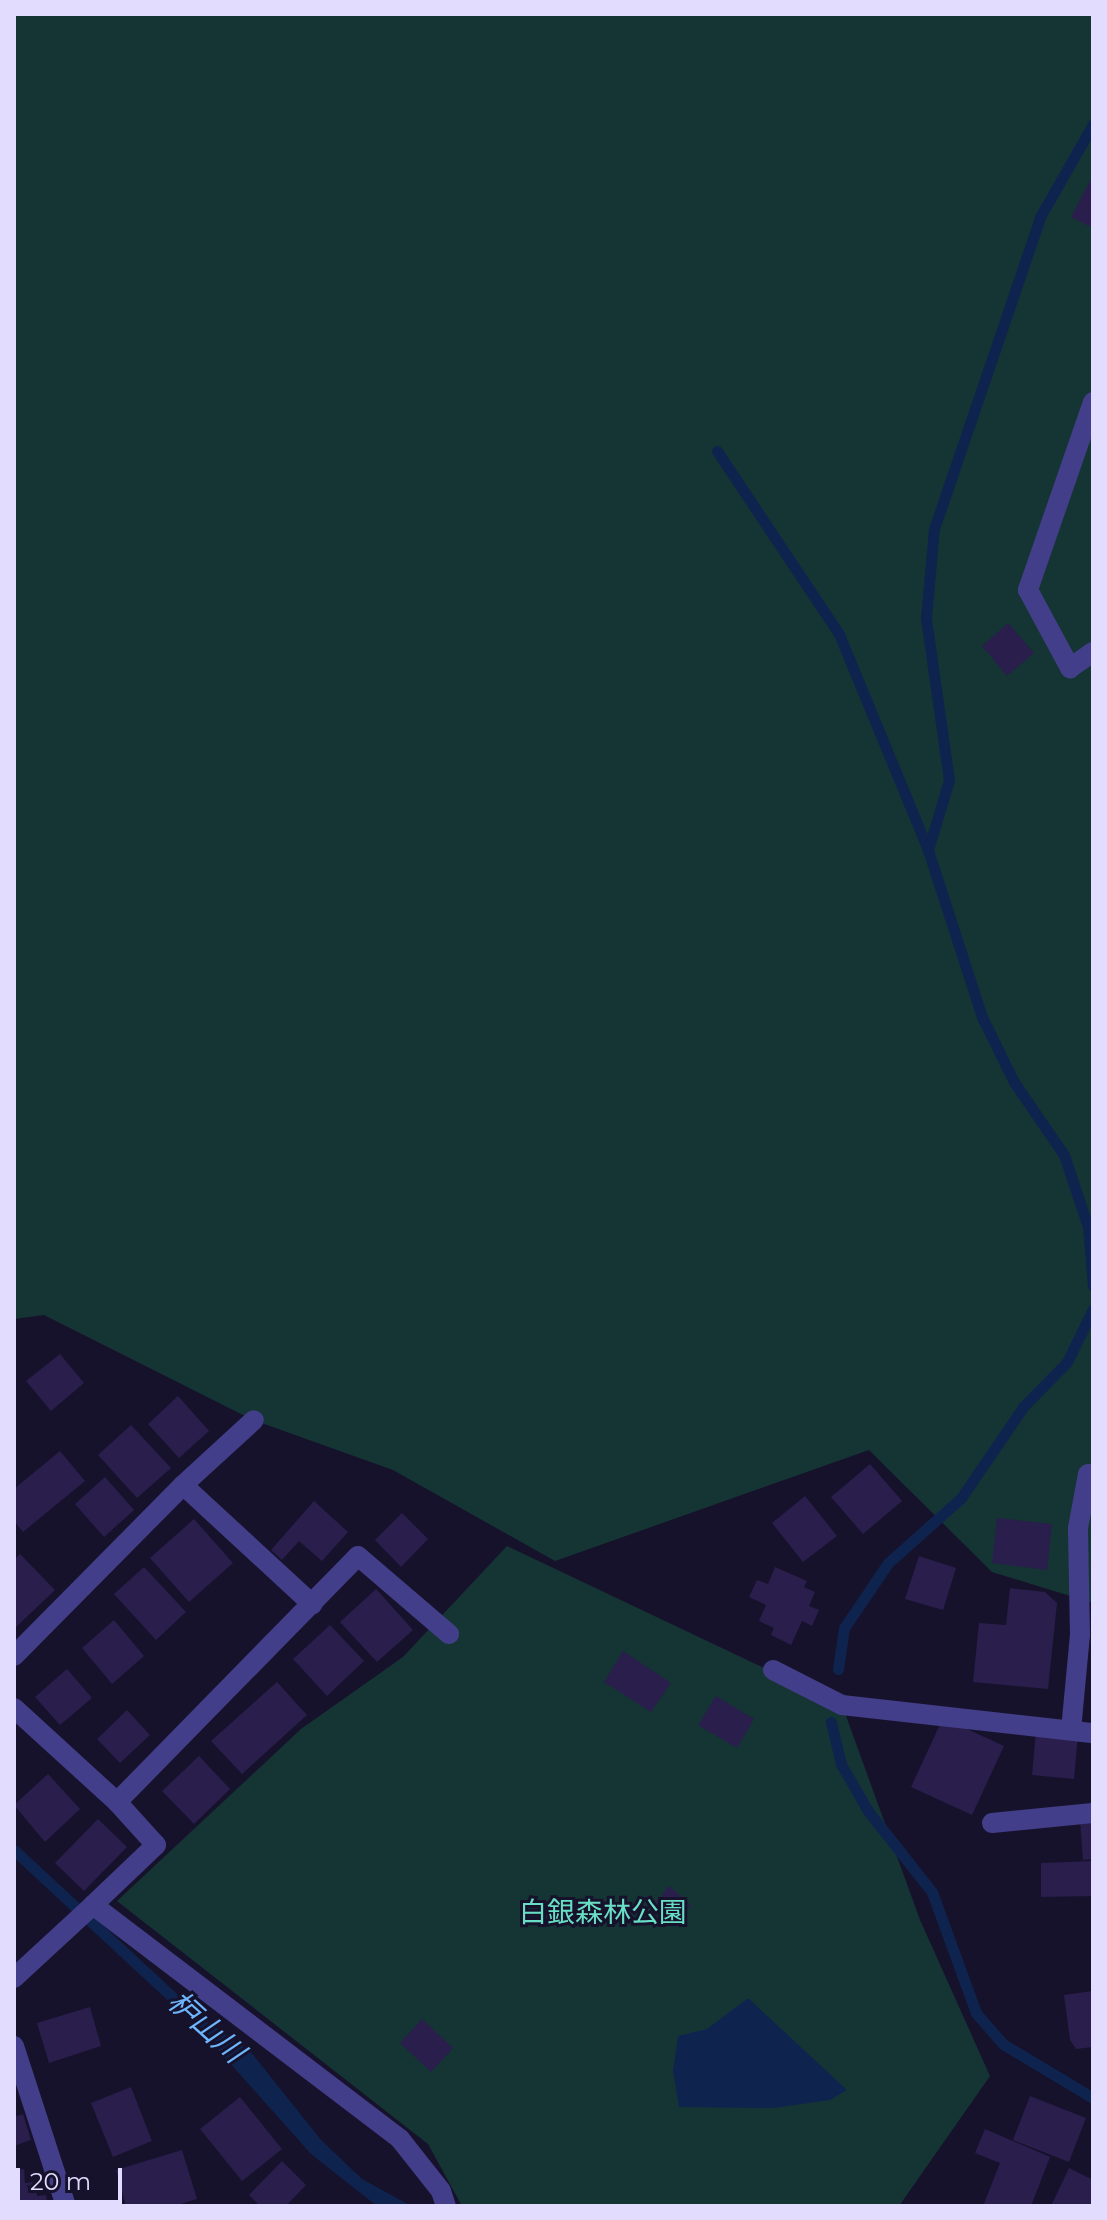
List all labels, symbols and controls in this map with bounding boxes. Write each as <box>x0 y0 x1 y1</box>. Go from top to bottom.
park label: 白銀森林公園 <box>519 1895 687 1929</box>
water label: 枦山川 <box>161 1984 251 2070</box>
scale bar <box>20 2152 126 2202</box>
text: 20 m <box>30 2167 91 2196</box>

